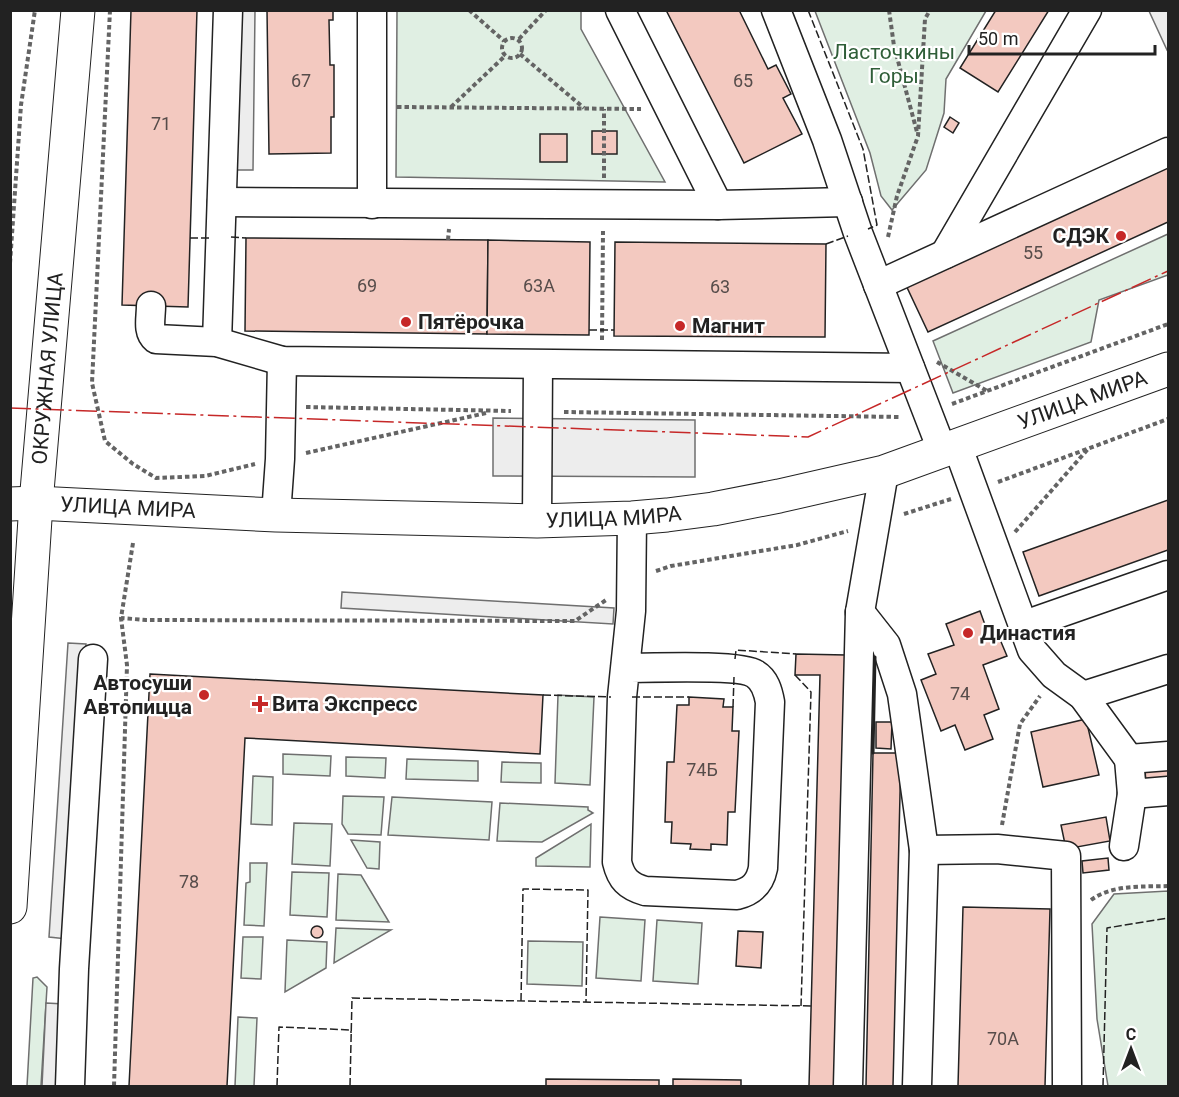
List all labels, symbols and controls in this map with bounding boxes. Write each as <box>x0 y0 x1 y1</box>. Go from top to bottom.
scale bar <box>969 18 1155 56</box>
text: 50 m <box>978 28 1018 49</box>
park label: Ласточкины Горы <box>833 40 955 88</box>
house number: 67 <box>291 70 311 91</box>
house number: 65 <box>733 70 753 91</box>
house number: 71 <box>151 113 171 134</box>
place label: СДЭК <box>1052 224 1109 248</box>
marker: СДЭК <box>1114 229 1128 243</box>
house number: 55 <box>1023 242 1043 263</box>
street label: ОКРУЖНАЯ УЛИЦА <box>27 271 68 465</box>
house number: 69 <box>357 275 377 296</box>
house number: 63А <box>523 275 555 296</box>
house number: 63 <box>710 276 730 297</box>
place label: Пятёрочка <box>418 310 524 334</box>
place label: Магнит <box>692 314 765 338</box>
marker: Пятёрочка <box>399 315 413 329</box>
marker: Магнит <box>673 319 687 333</box>
street label: УЛИЦА МИРА <box>1014 365 1151 434</box>
street label: УЛИЦА МИРА <box>59 492 197 523</box>
street label: УЛИЦА МИРА <box>545 501 683 533</box>
place label: Династия <box>980 621 1076 645</box>
marker: Династия <box>961 626 975 640</box>
place label: Автосуши Автопицца <box>83 671 192 719</box>
house number: 74 <box>950 683 970 704</box>
marker: Автосуши Автопицца <box>197 688 211 702</box>
place label: Вита Экспресс <box>272 692 418 716</box>
marker: Вита Экспресс <box>253 697 267 711</box>
house number: 74Б <box>686 759 718 780</box>
house number: 78 <box>179 871 199 892</box>
north arrow <box>1101 1019 1161 1079</box>
text: С <box>1126 1025 1136 1044</box>
house number: 70А <box>987 1028 1019 1049</box>

